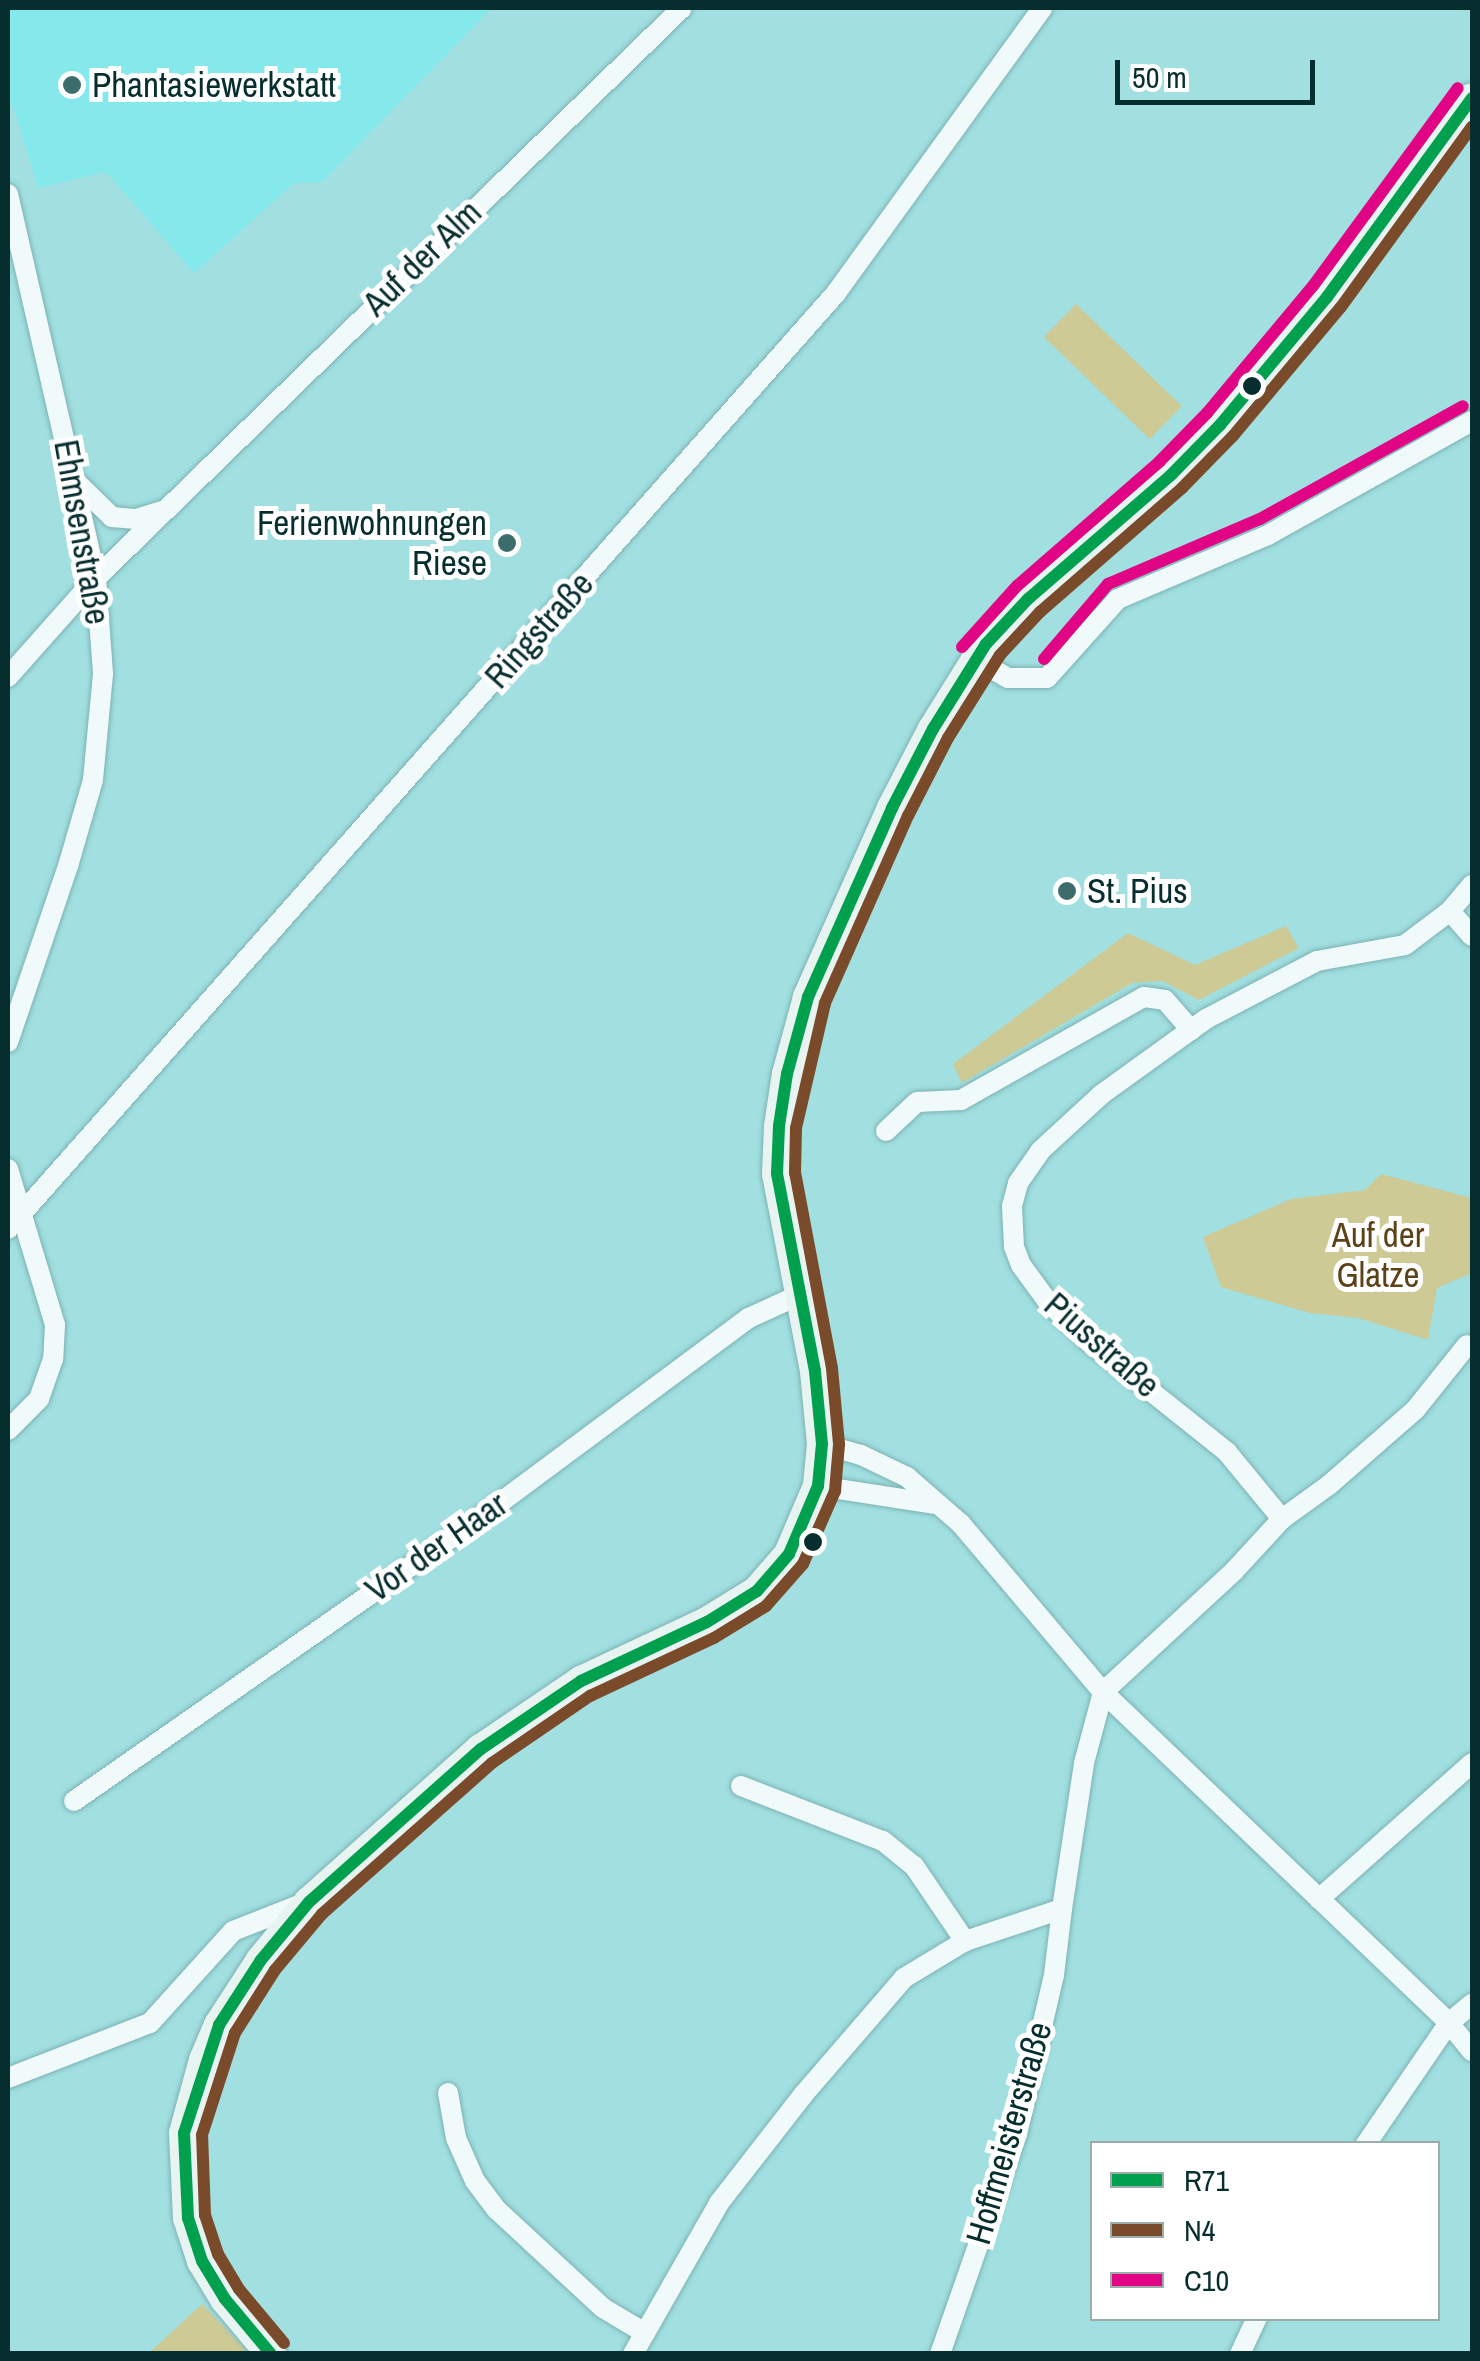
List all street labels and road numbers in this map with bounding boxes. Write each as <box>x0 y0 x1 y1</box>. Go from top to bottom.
street label: Auf der Alm <box>353 191 491 325</box>
street label: Ehmsenstraße <box>45 436 119 628</box>
street label: Ringstraße <box>476 563 602 697</box>
street label: Piusstraße <box>1036 1284 1168 1406</box>
street label: Vor der Haar <box>357 1483 515 1611</box>
street label: Hoffmeisterstraße <box>957 2017 1061 2249</box>

